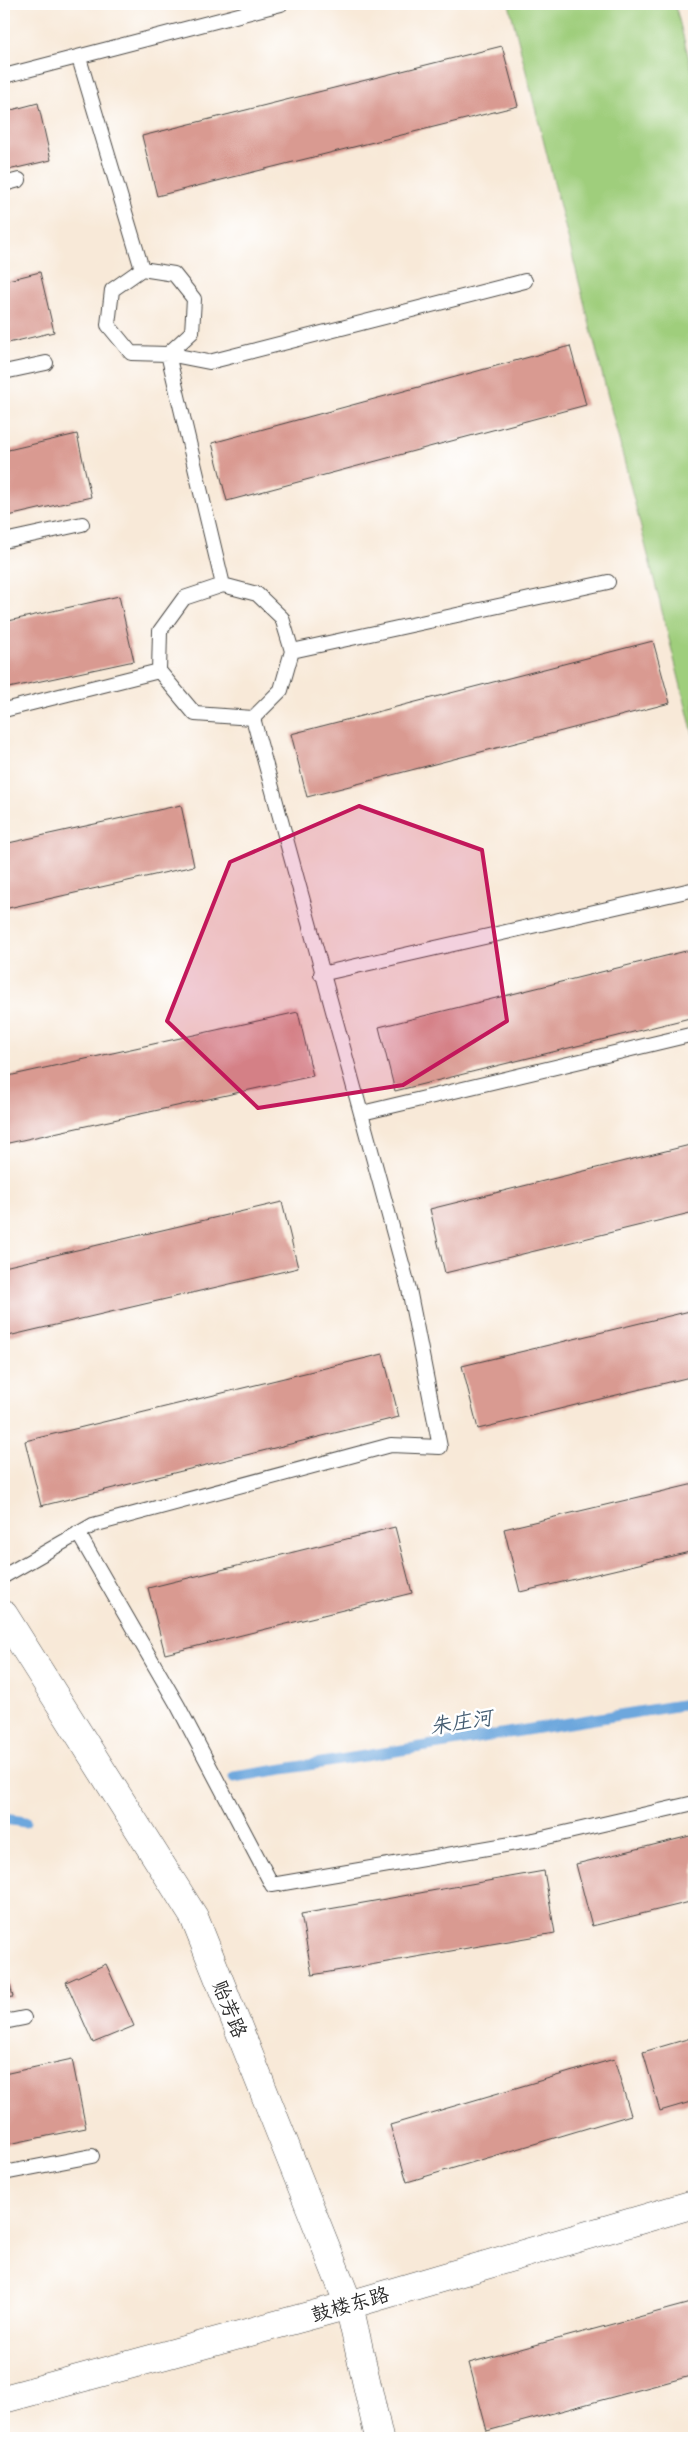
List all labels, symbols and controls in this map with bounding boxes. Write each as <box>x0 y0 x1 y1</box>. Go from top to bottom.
water label: 朱庄河 <box>428 1704 497 1740</box>
street label: 贻芳路 <box>207 1977 253 2043</box>
street label: 鼓楼东路 <box>308 2281 393 2328</box>

